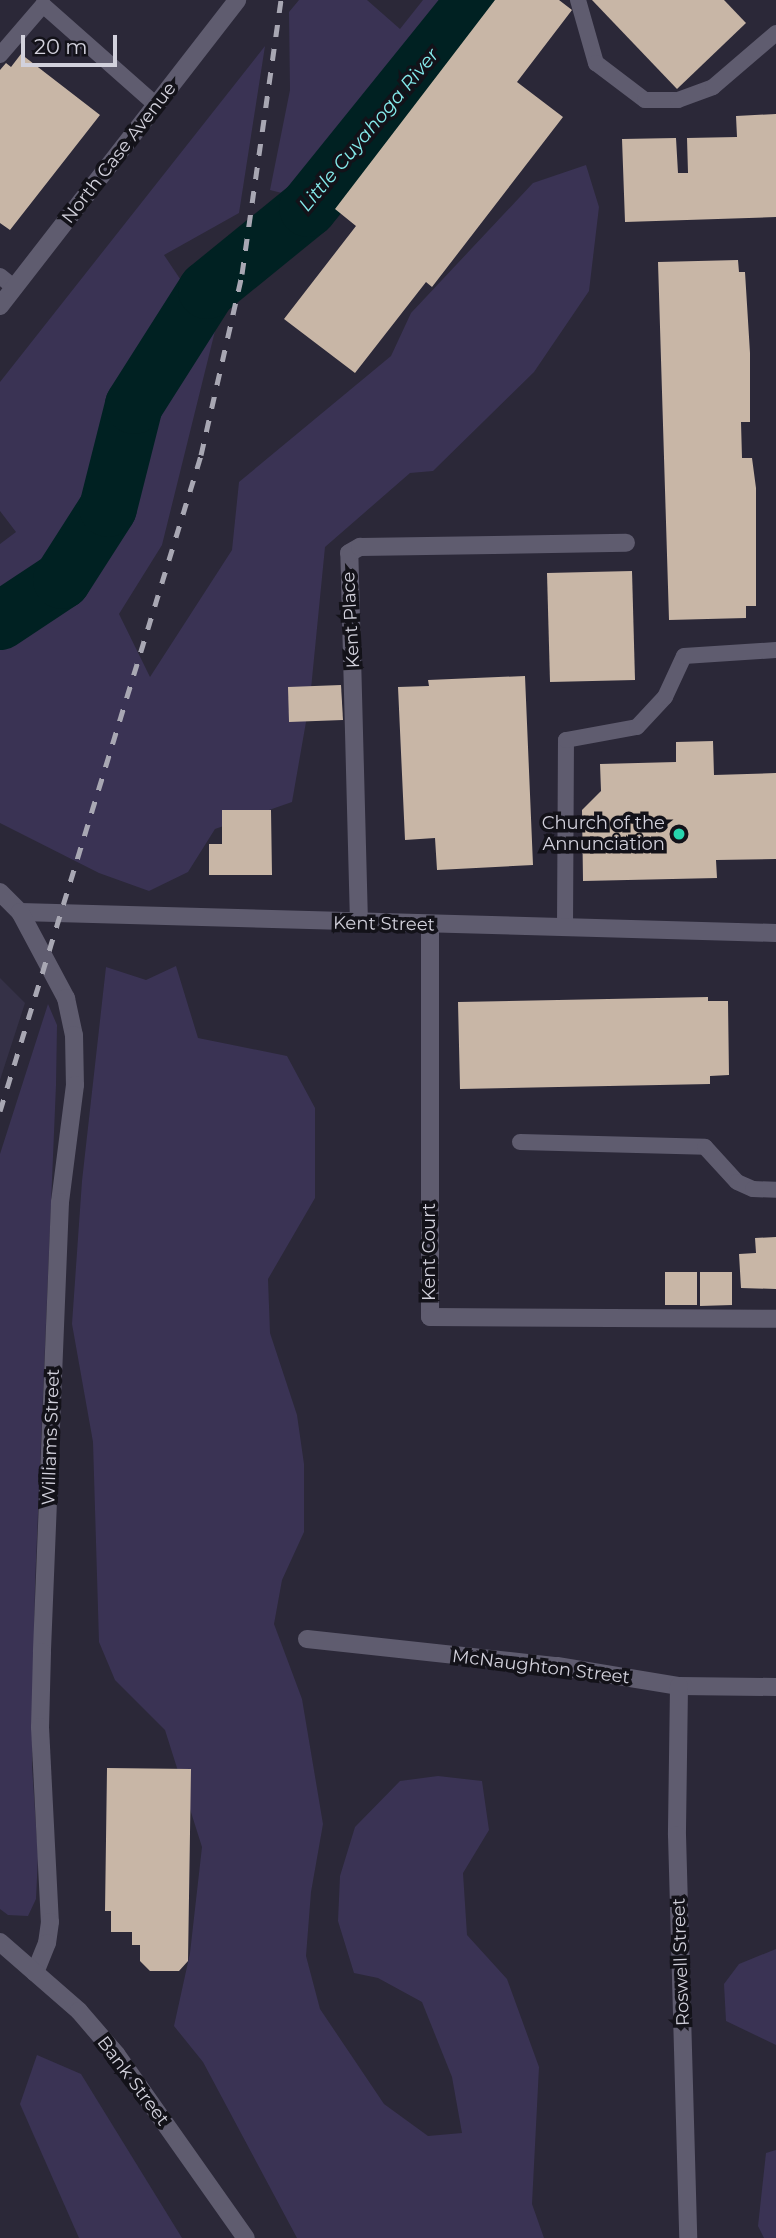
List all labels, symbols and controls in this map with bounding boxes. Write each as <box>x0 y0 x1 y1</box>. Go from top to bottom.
scale bar <box>24 21 121 65</box>
text: 20 m <box>34 34 88 59</box>
water label: Little Cuyahoga River <box>294 44 444 216</box>
street label: North Case Avenue <box>57 78 181 228</box>
street label: Kent Place <box>338 571 364 669</box>
place label: Church of the Annunciation <box>542 813 665 856</box>
marker: Church of the Annunciation <box>671 826 687 842</box>
street label: Kent Street <box>333 912 435 936</box>
street label: Kent Court <box>418 1203 440 1301</box>
street label: Williams Street <box>38 1368 64 1506</box>
street label: McNaughton Street <box>451 1645 631 1689</box>
street label: Roswell Street <box>668 1898 694 2026</box>
street label: Bank Street <box>92 2032 174 2130</box>

